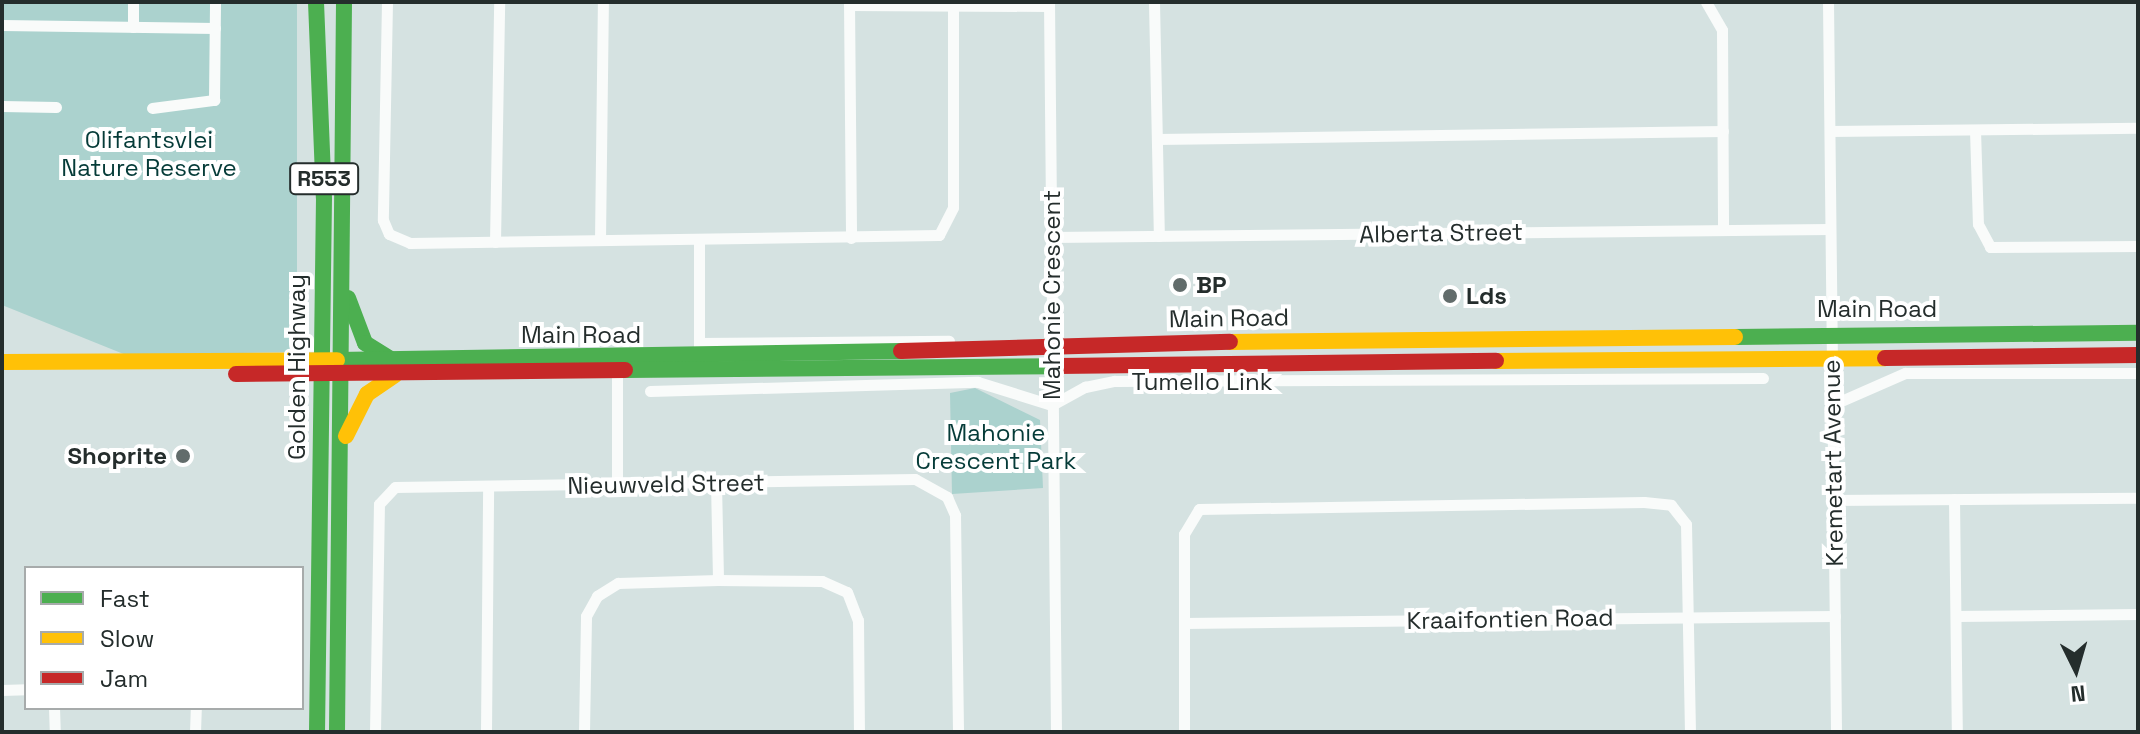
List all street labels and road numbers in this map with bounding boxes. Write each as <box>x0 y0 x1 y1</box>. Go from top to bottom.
road number: R553 <box>288 161 360 197</box>
street label: Mahonie Crescent <box>1038 190 1066 400</box>
street label: Alberta Street <box>1359 217 1523 249</box>
street label: Golden Highway <box>283 274 311 460</box>
street label: Main Road <box>1817 295 1937 323</box>
street label: Main Road <box>1169 303 1289 333</box>
street label: Main Road <box>521 321 641 349</box>
street label: Kremetart Avenue <box>1817 359 1849 567</box>
street label: Tumello Link <box>1131 368 1273 396</box>
street label: Nieuwveld Street <box>567 468 765 500</box>
street label: Kraaifontien Road <box>1406 603 1614 635</box>

